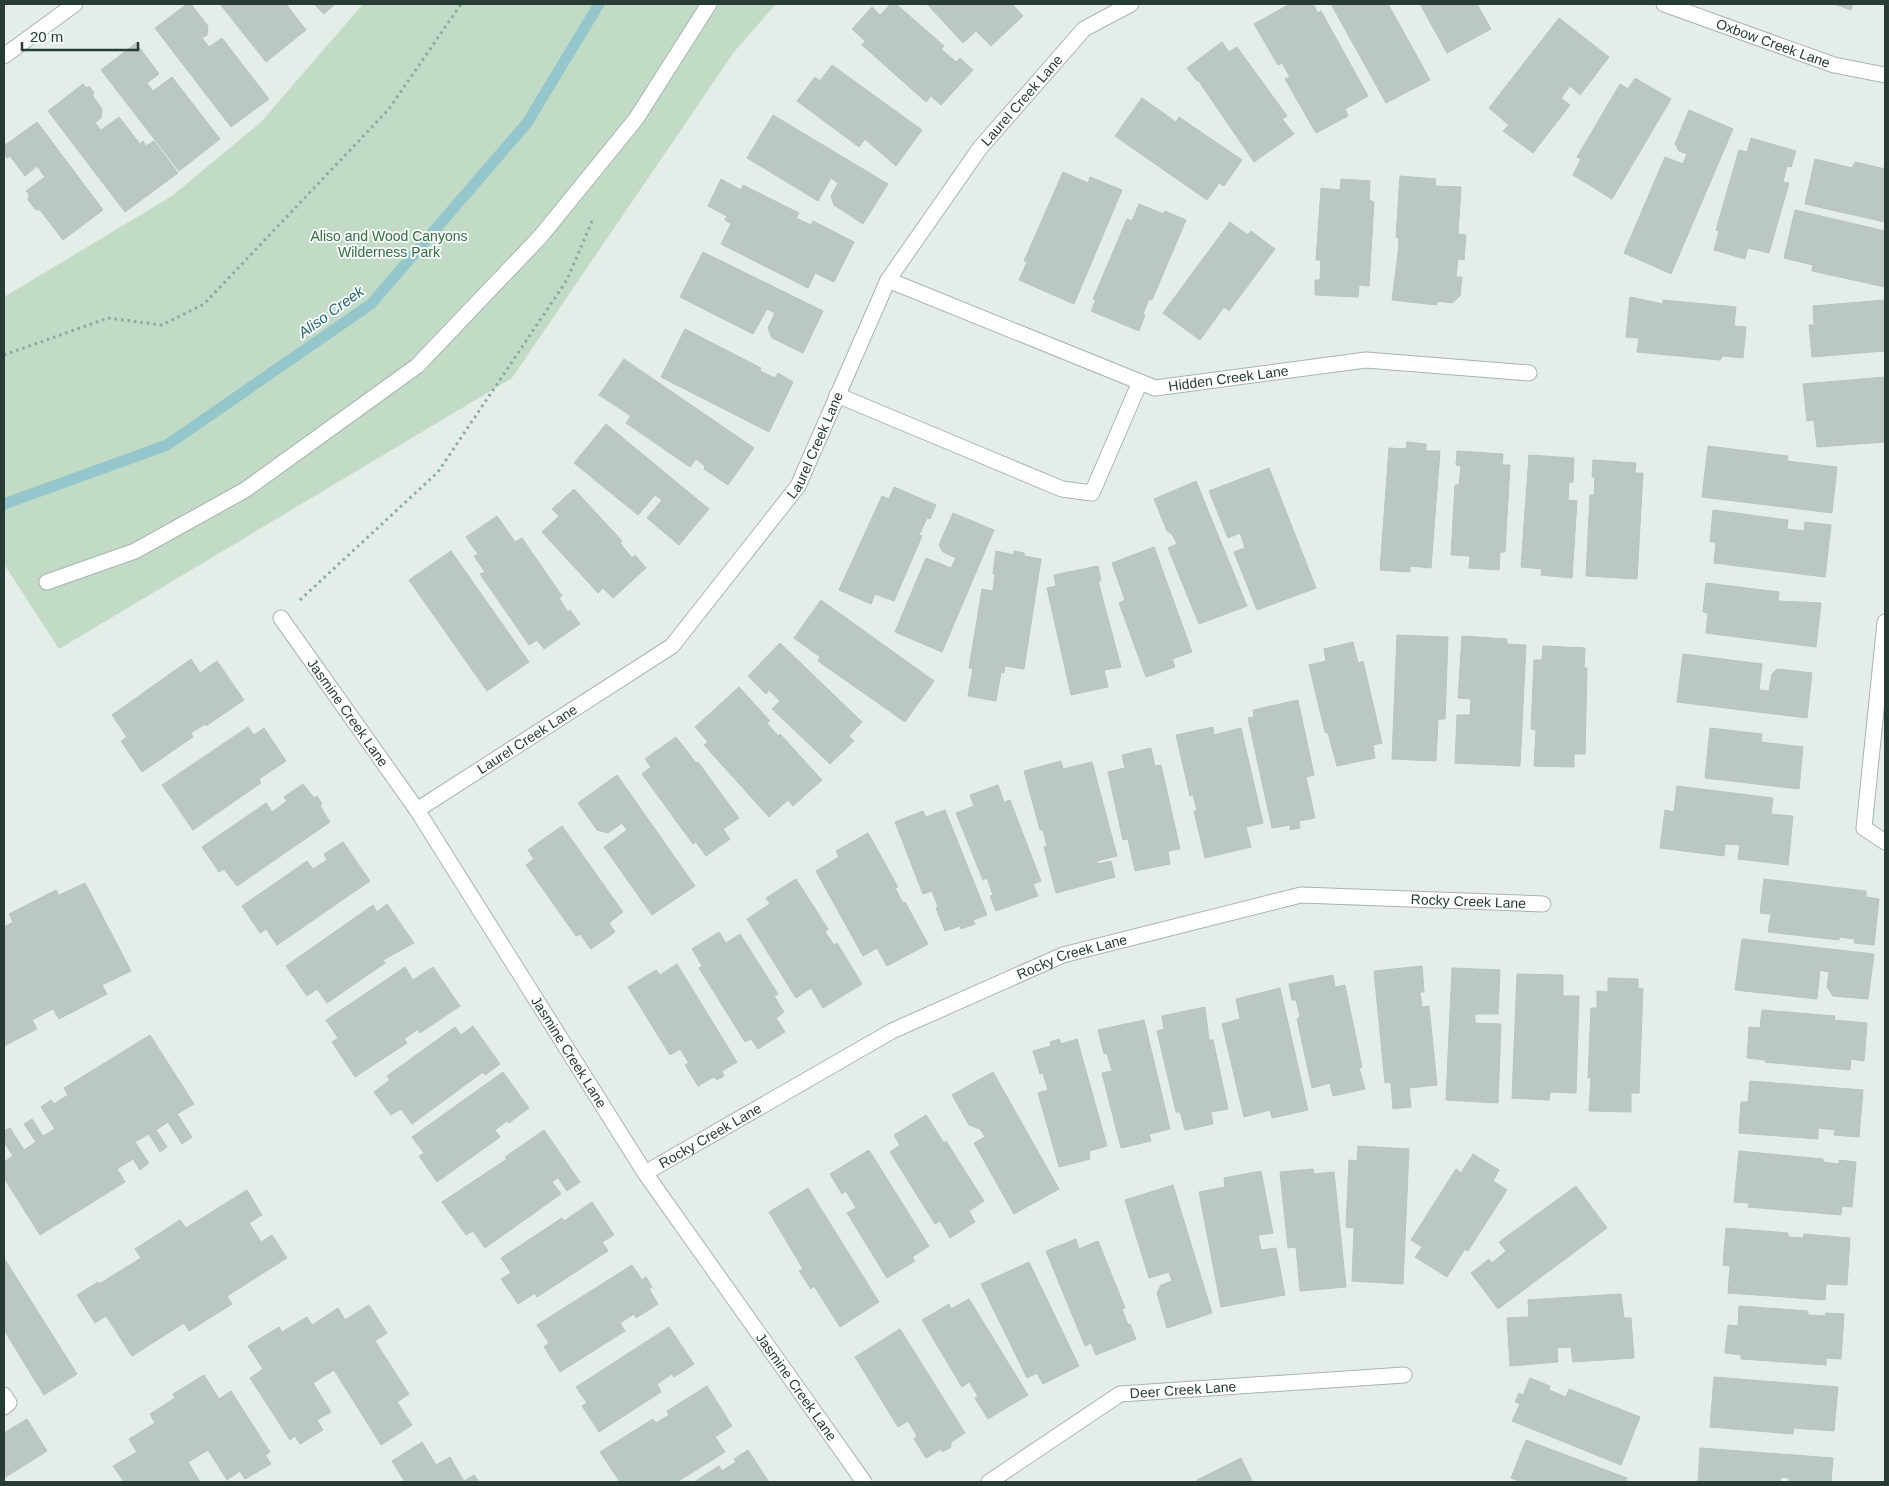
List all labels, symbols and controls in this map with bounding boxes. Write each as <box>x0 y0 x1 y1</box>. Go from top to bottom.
street label: Oxbow Creek Lane <box>1714 15 1833 71</box>
scale bar <box>22 20 139 52</box>
text: 20 m <box>30 28 63 45</box>
street label: Laurel Creek Lane <box>978 51 1066 149</box>
park label: Aliso and Wood Canyons Wilderness Park <box>311 228 467 260</box>
water label: Aliso Creek <box>294 281 368 342</box>
street label: Hidden Creek Lane <box>1167 362 1289 394</box>
street label: Laurel Creek Lane <box>783 389 846 502</box>
street label: Jasmine Creek Lane <box>304 656 392 770</box>
street label: Laurel Creek Lane <box>474 701 580 777</box>
street label: Rocky Creek Lane <box>1411 891 1527 911</box>
street label: Rocky Creek Lane <box>1014 931 1129 982</box>
street label: Jasmine Creek Lane <box>528 993 610 1111</box>
street label: Rocky Creek Lane <box>656 1100 764 1171</box>
street label: Jasmine Creek Lane <box>753 1330 840 1444</box>
street label: Deer Creek Lane <box>1129 1378 1237 1401</box>

